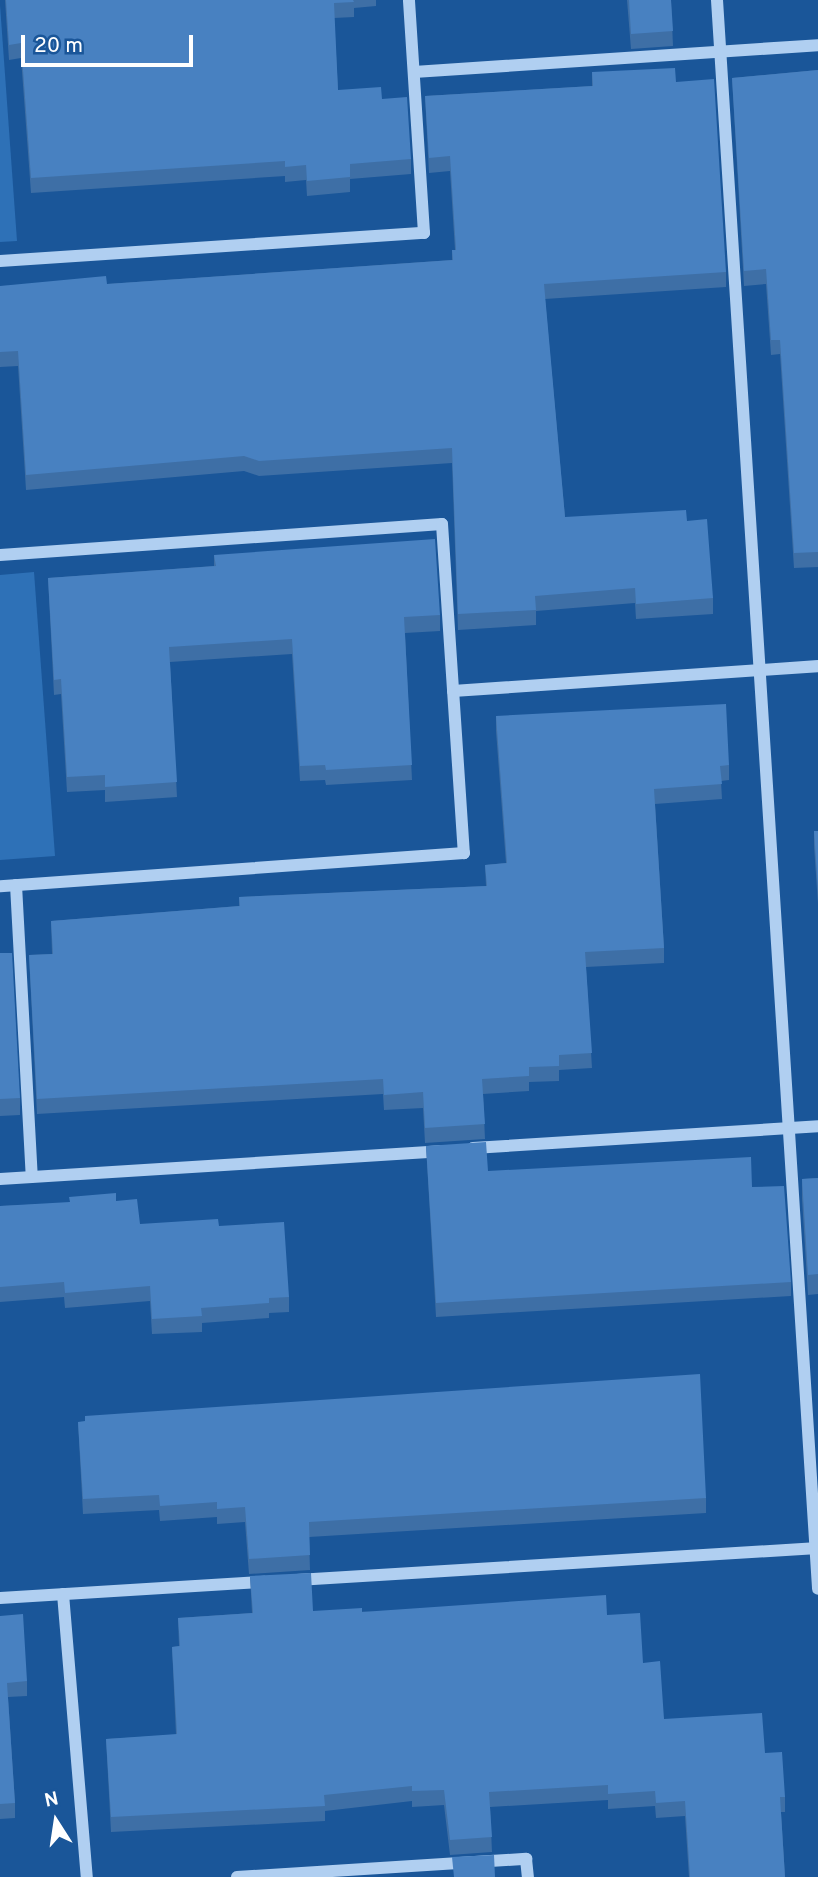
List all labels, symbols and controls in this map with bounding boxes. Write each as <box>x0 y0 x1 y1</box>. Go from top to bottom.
scale bar <box>24 21 196 65</box>
text: 20 m <box>34 33 83 60</box>
north arrow <box>21 1786 91 1856</box>
text: N <box>42 1787 61 1814</box>

